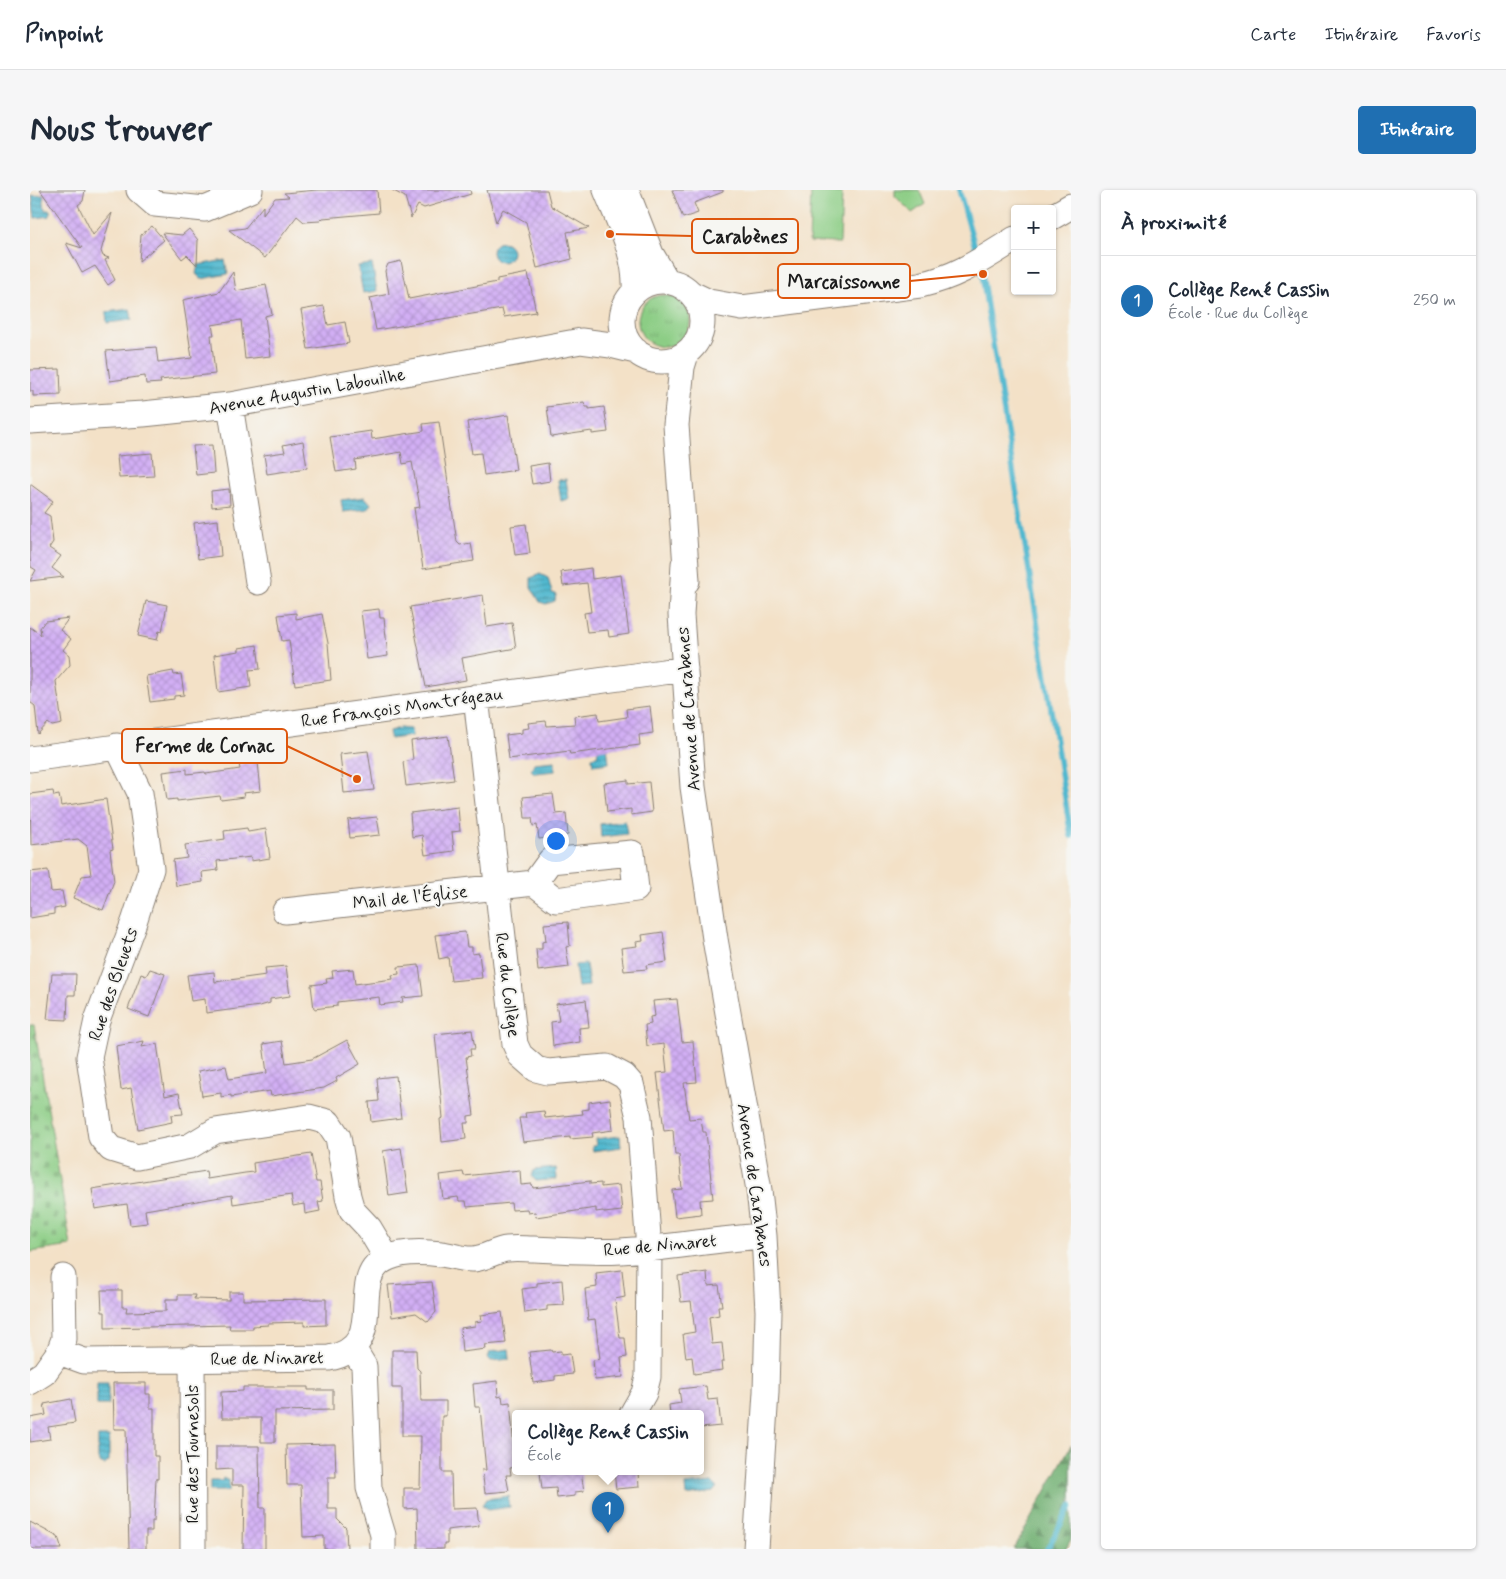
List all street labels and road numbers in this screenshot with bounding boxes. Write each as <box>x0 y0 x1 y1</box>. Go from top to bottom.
street label: Avenue Augustin Labouilhe <box>207 363 407 421</box>
street label: Avenue de Carabenes <box>671 626 707 792</box>
street label: Rue François Montrégeau <box>300 682 505 734</box>
street label: Mail de l'Église <box>351 880 469 916</box>
street label: Rue des Bleuets <box>83 924 145 1044</box>
street label: Rue du Collège <box>489 931 525 1039</box>
street label: Avenue de Carabenes <box>731 1102 777 1268</box>
street label: Rue de Ninaret <box>603 1229 718 1263</box>
street label: Rue de Ninaret <box>210 1346 324 1372</box>
street label: Rue des Tournesols <box>181 1385 205 1523</box>

